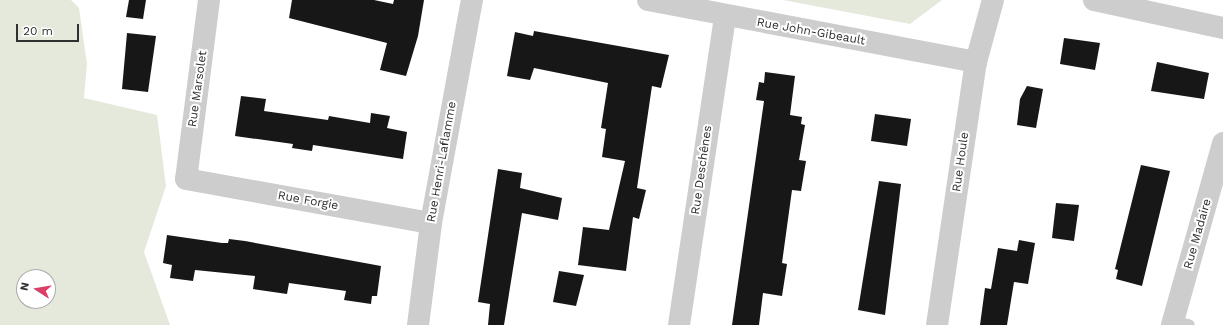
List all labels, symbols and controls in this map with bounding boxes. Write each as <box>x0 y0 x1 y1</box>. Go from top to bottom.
street label: Rue John-Gibeault <box>756 15 866 49</box>
scale bar <box>18 16 81 42</box>
text: 20 m <box>23 24 53 38</box>
street label: Rue Marsolet <box>186 50 210 128</box>
street label: Rue Henri-Laflamme <box>424 100 460 224</box>
street label: Rue Deschênes <box>689 124 715 216</box>
street label: Rue Houle <box>950 131 972 193</box>
street label: Rue Forgie <box>277 189 339 213</box>
street label: Rue Madaire <box>1181 197 1215 271</box>
north arrow <box>16 269 56 309</box>
text: N <box>18 281 32 292</box>

